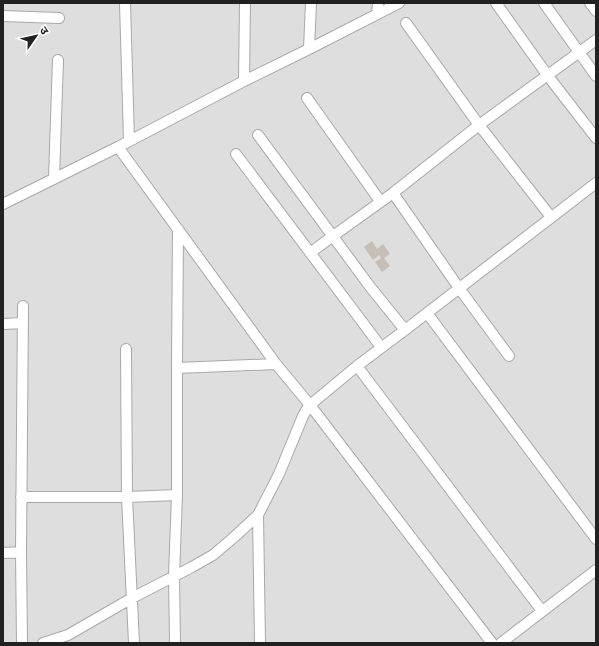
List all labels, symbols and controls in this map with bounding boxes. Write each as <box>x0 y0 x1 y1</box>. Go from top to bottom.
north arrow <box>16 16 56 56</box>
text: उ <box>37 24 52 37</box>

